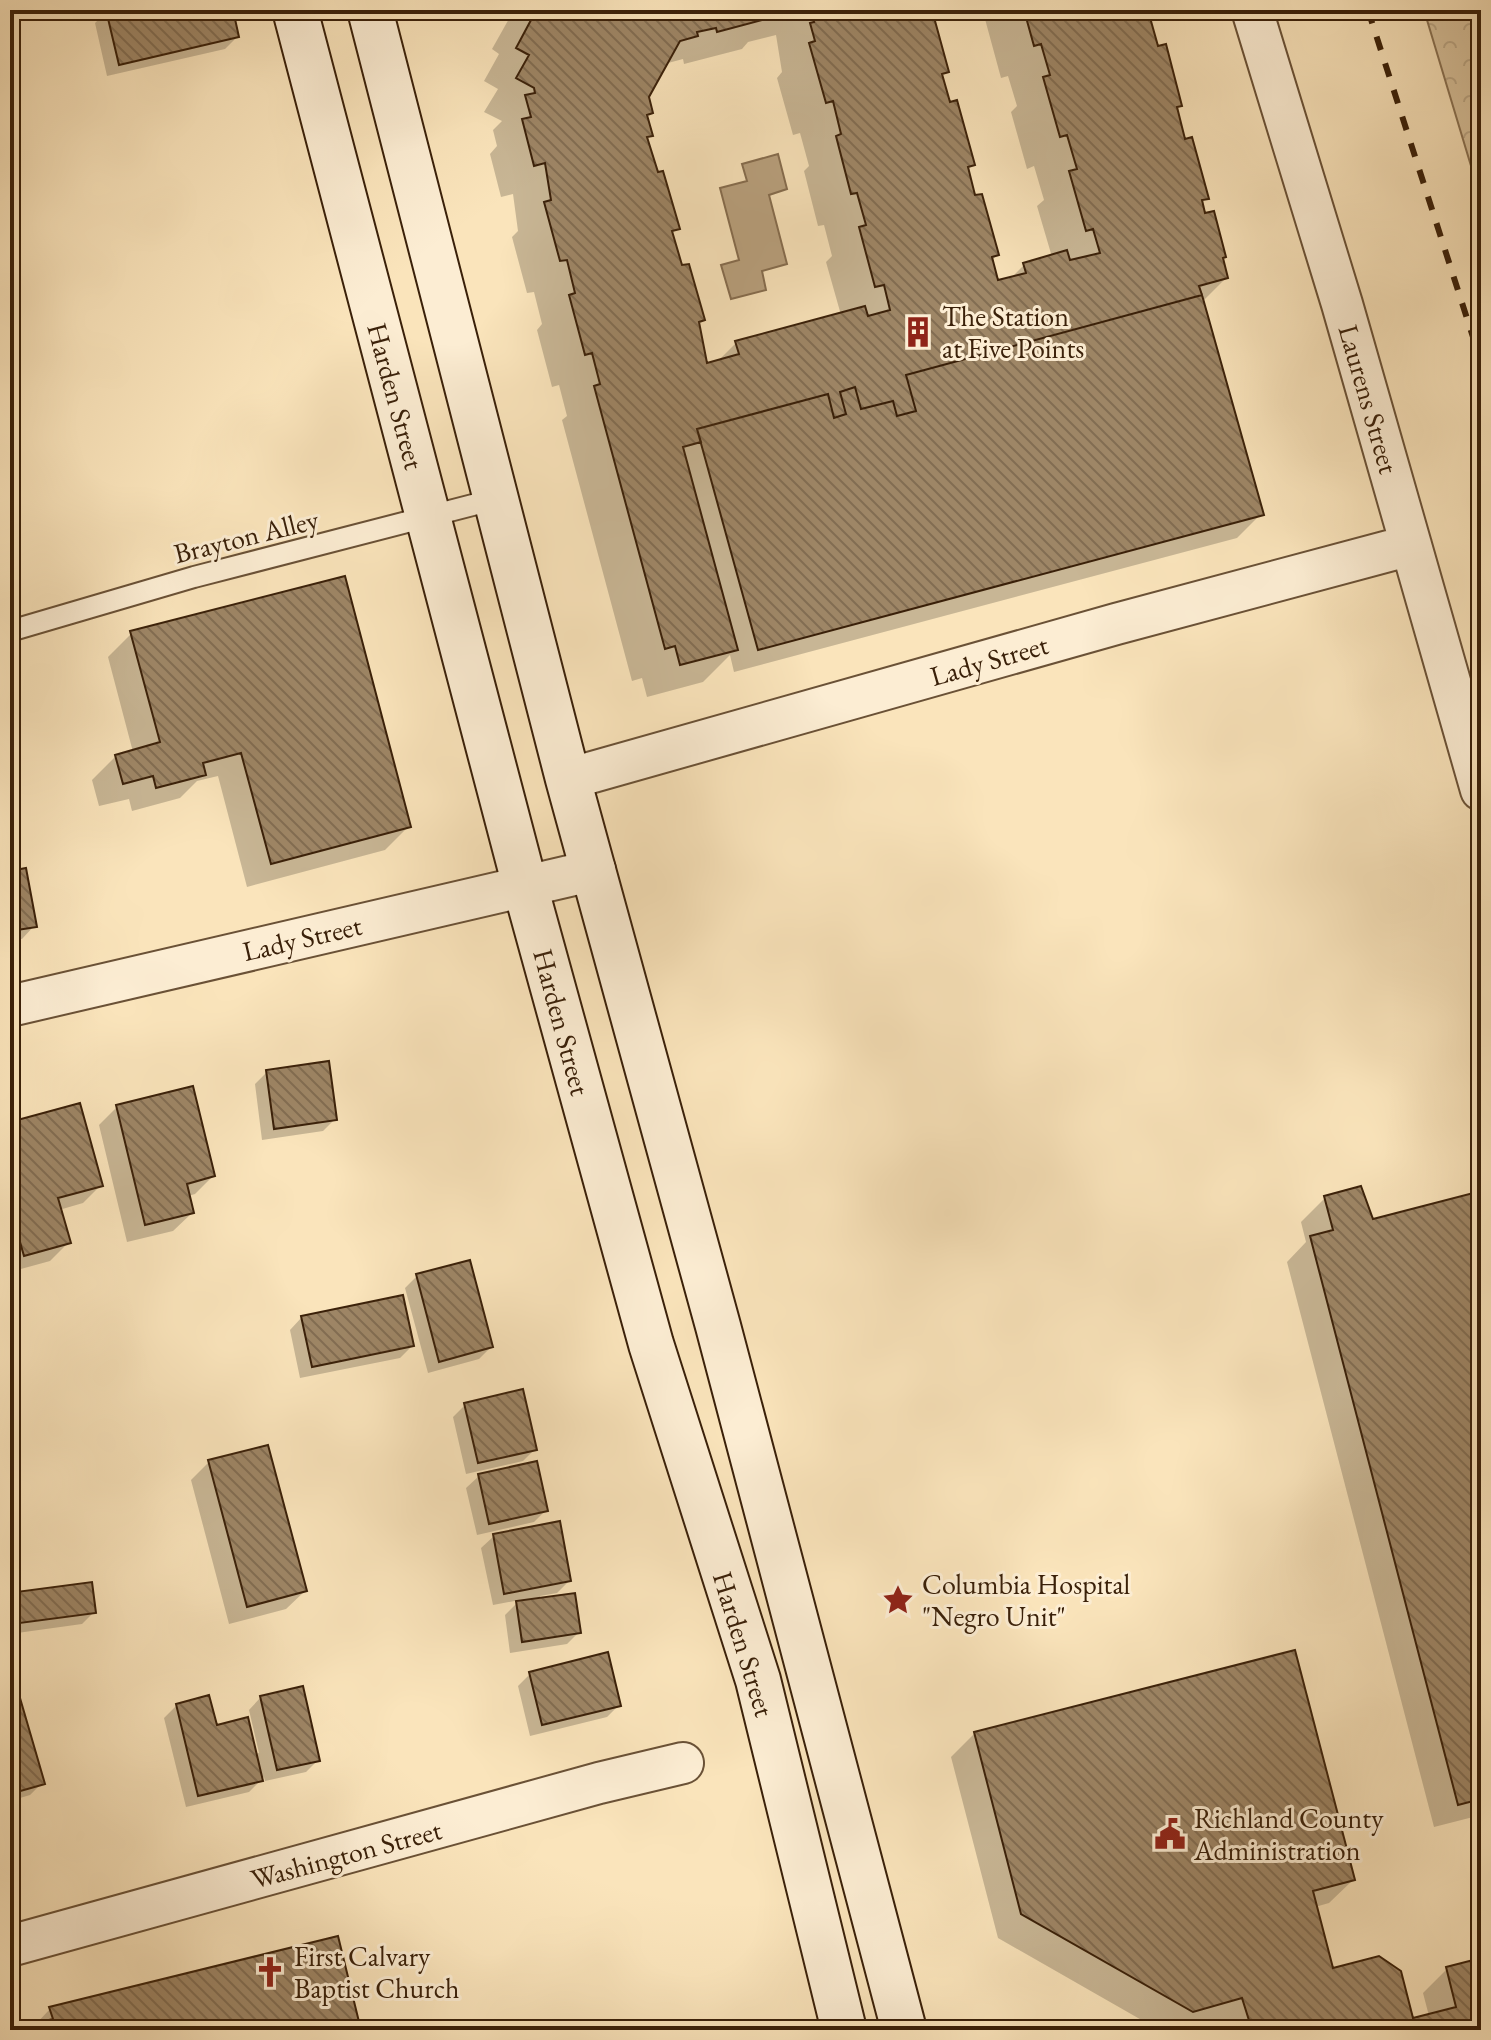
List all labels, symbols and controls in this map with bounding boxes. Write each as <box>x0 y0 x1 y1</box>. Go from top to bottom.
place label: The Station at Five Points <box>942 298 1084 366</box>
building icon: The Station at Five Points <box>901 315 935 349</box>
street label: Harden Street <box>359 319 433 473</box>
street label: Laurens Street <box>1331 320 1408 478</box>
street label: Brayton Alley <box>170 500 323 571</box>
street label: Lady Street <box>926 626 1052 694</box>
street label: Lady Street <box>239 907 365 969</box>
street label: Harden Street <box>525 945 599 1099</box>
place label: Columbia Hospital "Negro Unit" <box>922 1566 1131 1634</box>
street label: Harden Street <box>705 1567 783 1721</box>
place icon: Columbia Hospital "Negro Unit" <box>881 1583 915 1617</box>
place label: Richland County Administration <box>1193 1800 1384 1868</box>
street label: Washington Street <box>247 1811 445 1897</box>
public building icon: Richland County Administration <box>1153 1817 1187 1851</box>
place label: First Calvary Baptist Church <box>294 1938 459 2006</box>
church icon: First Calvary Baptist Church <box>253 1955 287 1989</box>

